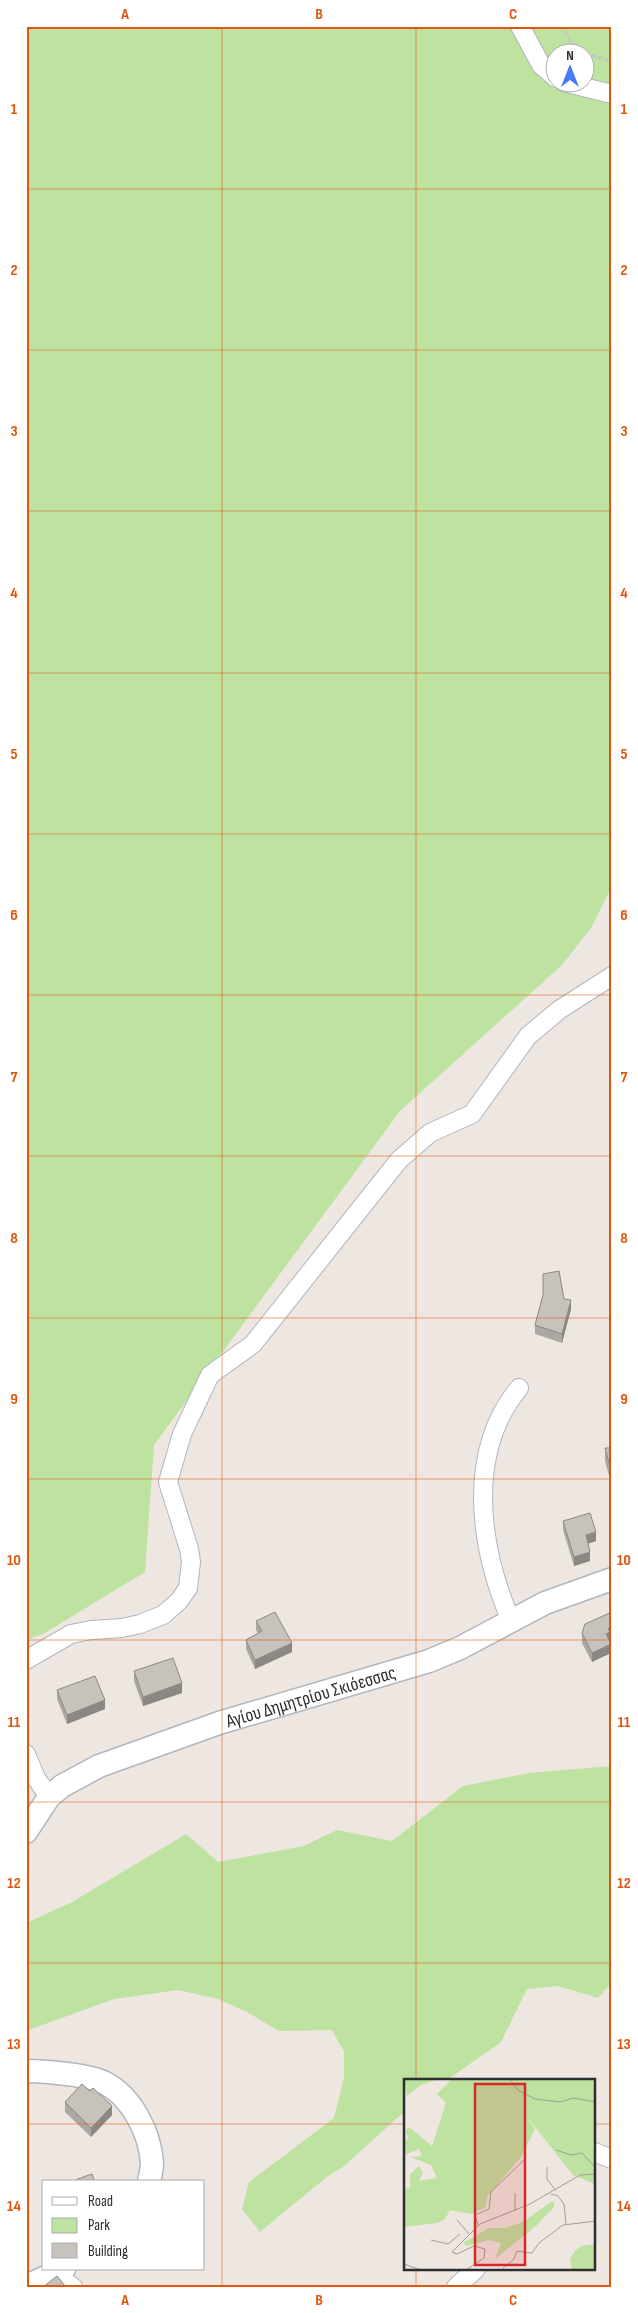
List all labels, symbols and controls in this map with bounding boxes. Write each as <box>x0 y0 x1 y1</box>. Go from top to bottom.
text: A <box>120 5 129 24</box>
text: B <box>315 5 323 24</box>
text: C <box>509 5 517 24</box>
north arrow <box>546 42 596 92</box>
text: N <box>566 47 574 64</box>
text: 1 <box>11 100 18 119</box>
text: 1 <box>621 100 628 119</box>
text: 2 <box>10 261 18 280</box>
text: 2 <box>620 261 628 280</box>
text: 3 <box>10 422 18 441</box>
text: 3 <box>620 422 628 441</box>
text: 4 <box>10 584 18 603</box>
text: 4 <box>620 584 628 603</box>
text: 5 <box>10 745 18 764</box>
text: 5 <box>620 745 628 764</box>
text: 6 <box>10 906 18 925</box>
text: 6 <box>620 906 628 925</box>
text: 7 <box>11 1068 18 1087</box>
text: 7 <box>621 1068 628 1087</box>
text: 8 <box>10 1229 18 1248</box>
text: 8 <box>620 1229 628 1248</box>
text: 9 <box>10 1390 18 1409</box>
text: 9 <box>620 1390 628 1409</box>
text: 10 <box>7 1551 21 1570</box>
text: 10 <box>617 1551 631 1570</box>
street label: Αγίου Δημητρίου Σκιόεσσας <box>222 1661 399 1734</box>
text: 11 <box>8 1713 21 1732</box>
text: 11 <box>618 1713 631 1732</box>
text: 12 <box>7 1874 21 1893</box>
text: 12 <box>617 1874 631 1893</box>
text: 13 <box>7 2035 21 2054</box>
text: 13 <box>617 2035 631 2054</box>
inset map <box>404 2079 596 2270</box>
legend <box>42 2180 205 2270</box>
text: Road <box>88 2192 113 2211</box>
text: 14 <box>7 2197 21 2216</box>
text: 14 <box>617 2197 631 2216</box>
text: Park <box>88 2216 110 2235</box>
text: Building <box>88 2242 128 2261</box>
text: A <box>120 2291 129 2310</box>
text: B <box>315 2291 323 2310</box>
text: C <box>509 2291 517 2310</box>

